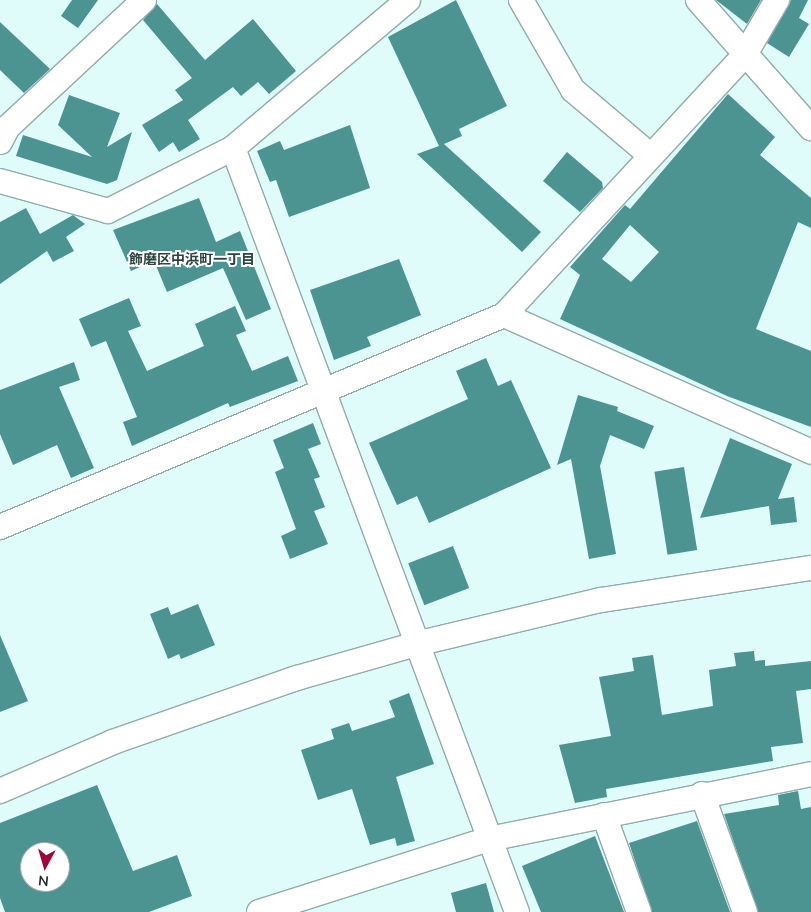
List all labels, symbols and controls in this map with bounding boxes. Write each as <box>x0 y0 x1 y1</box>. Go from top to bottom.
district label: 飾磨区中浜町一丁目 <box>129 251 255 267</box>
north arrow <box>20 842 70 892</box>
text: N <box>37 871 50 890</box>

